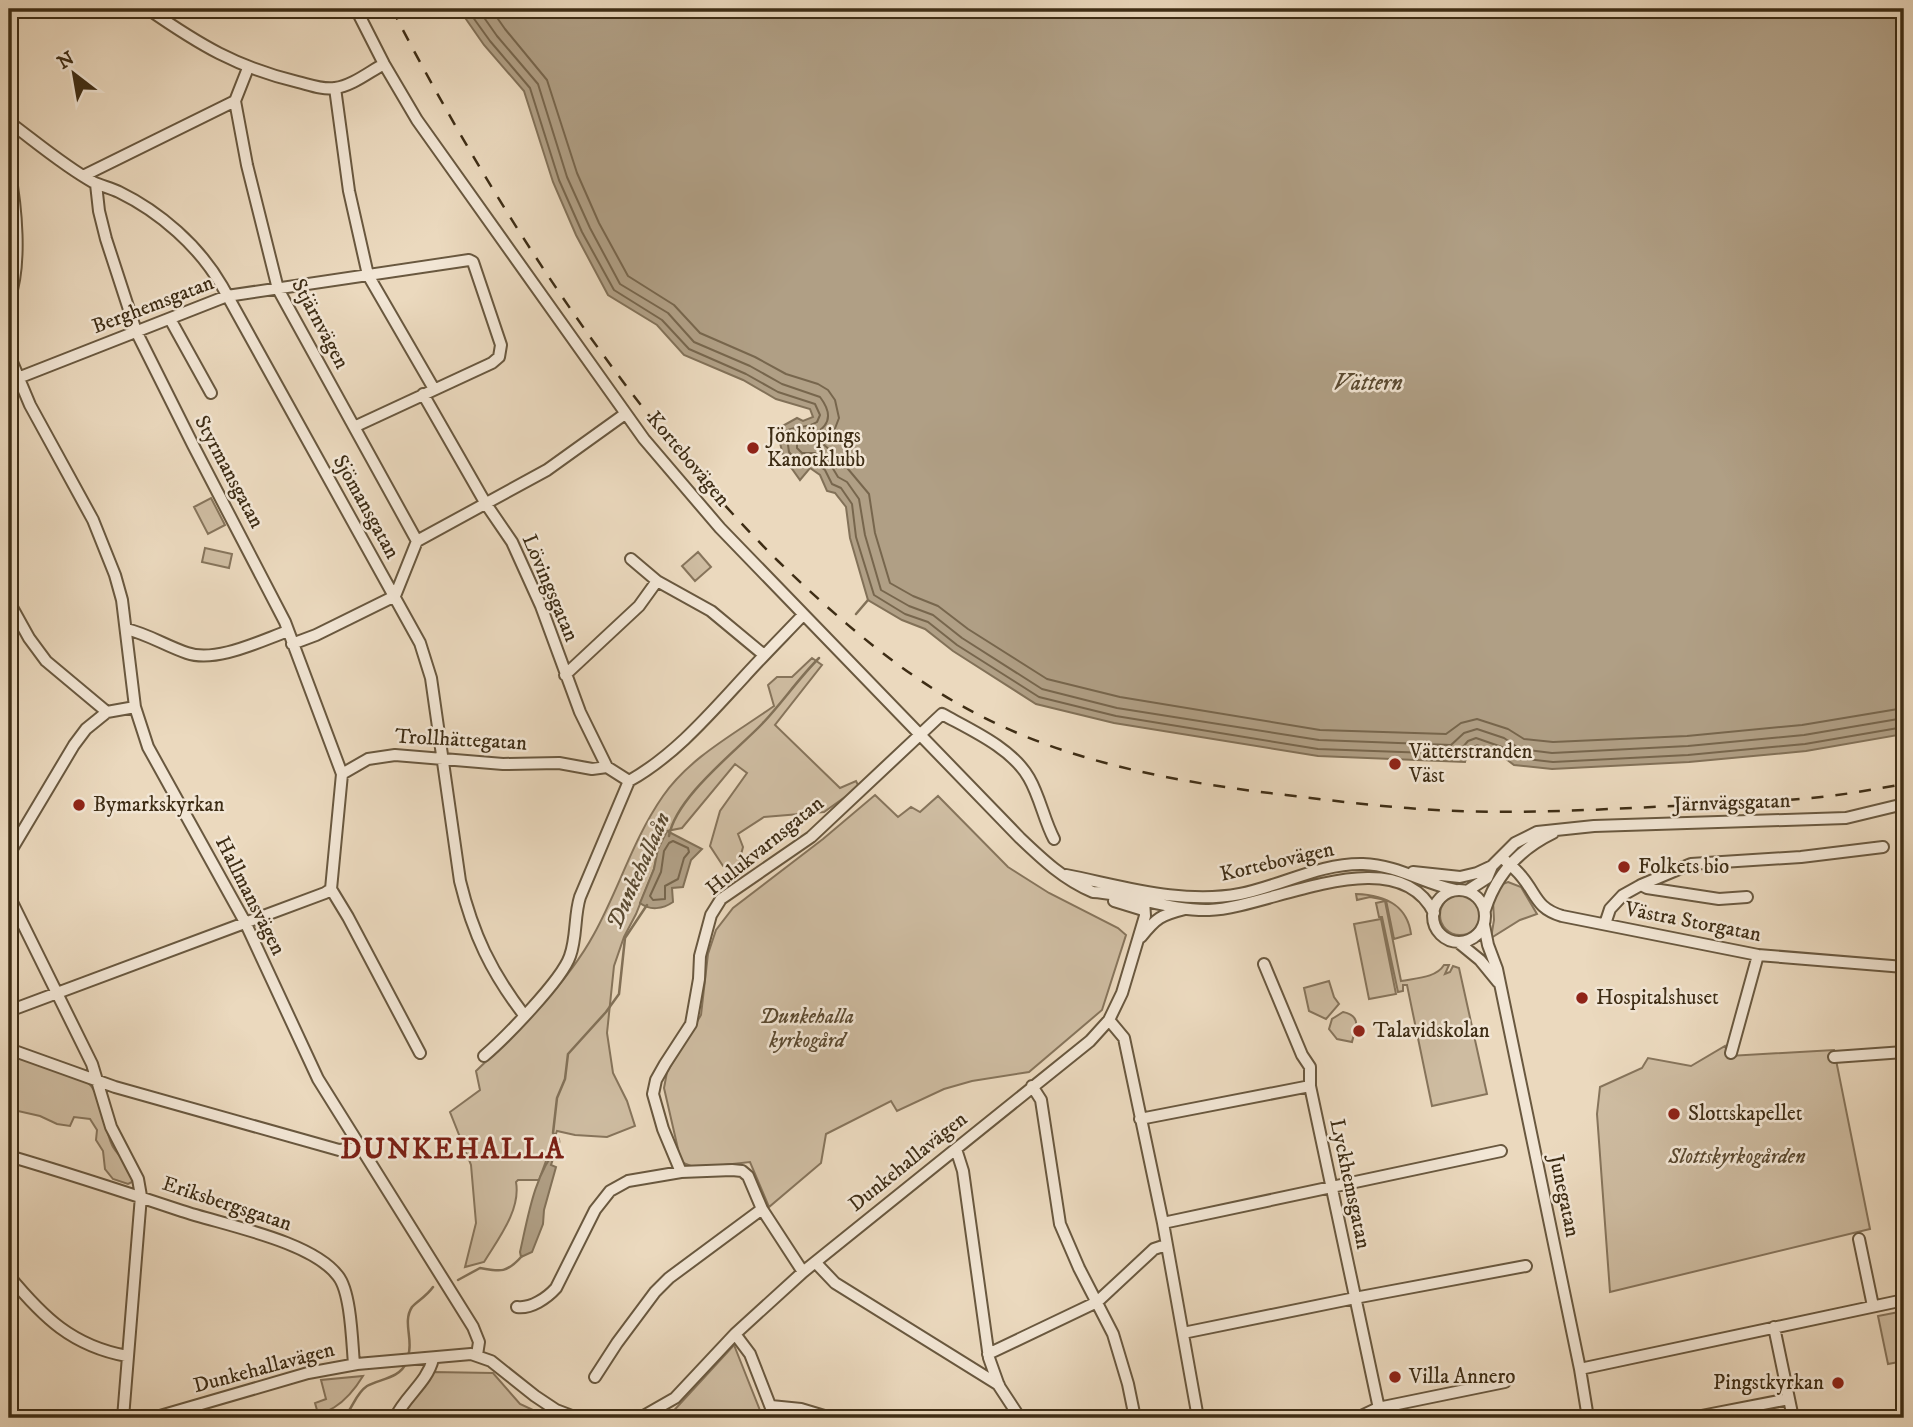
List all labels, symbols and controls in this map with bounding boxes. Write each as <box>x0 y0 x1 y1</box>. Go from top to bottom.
north arrow <box>38 38 108 108</box>
text: N <box>53 47 79 75</box>
street label: Berghemsgatan <box>88 270 218 340</box>
street label: Stjärnvägen <box>285 274 355 374</box>
water label: Vättern <box>1333 369 1403 398</box>
street label: Kortebovägen <box>641 406 735 512</box>
street label: Styrmansgatan <box>188 411 270 533</box>
place label: Jönköpings Kanotklubb <box>765 423 865 473</box>
marker: Jönköpings Kanotklubb <box>745 440 761 456</box>
street label: Sjömansgatan <box>327 451 405 563</box>
street label: Lövingsgatan <box>516 530 584 646</box>
street label: Trollhättegatan <box>394 724 528 756</box>
place label: Vätterstranden Väst <box>1408 739 1533 789</box>
marker: Vätterstranden Väst <box>1387 756 1403 772</box>
street label: Järnvägsgatan <box>1671 788 1791 818</box>
street label: Hulukvarnsgatan <box>701 791 829 901</box>
place label: Bymarkskyrkan <box>93 792 225 818</box>
marker: Bymarkskyrkan <box>71 797 87 813</box>
water label: Dunkehallaån <box>600 808 678 934</box>
street label: Hallmansvägen <box>209 832 291 960</box>
street label: Kortebovägen <box>1218 836 1336 888</box>
place label: Folkets bio <box>1638 854 1729 880</box>
marker: Folkets bio <box>1616 859 1632 875</box>
street label: Västra Storgatan <box>1622 896 1763 948</box>
place label: Hospitalshuset <box>1596 985 1719 1011</box>
marker: Hospitalshuset <box>1574 990 1590 1006</box>
park label: Dunkehalla kyrkogård <box>760 1004 854 1054</box>
place label: Talavidskolan <box>1373 1018 1490 1044</box>
marker: Talavidskolan <box>1351 1023 1367 1039</box>
place label: Slottskapellet <box>1688 1101 1803 1127</box>
street label: Dunkehallavägen <box>843 1106 973 1218</box>
marker: Slottskapellet <box>1666 1106 1682 1122</box>
street label: Lyckhemsgatan <box>1324 1117 1376 1251</box>
district label: DUNKEHALLA <box>341 1132 565 1167</box>
park label: Slottskyrkogården <box>1667 1144 1806 1170</box>
street label: Junegatan <box>1542 1151 1585 1240</box>
street label: Eriksbergsgatan <box>159 1171 295 1237</box>
street label: Dunkehallavägen <box>191 1337 337 1399</box>
place label: Villa Annero <box>1408 1364 1516 1390</box>
marker: Villa Annero <box>1387 1369 1403 1385</box>
place label: Pingstkyrkan <box>1713 1370 1824 1396</box>
marker: Pingstkyrkan <box>1830 1375 1846 1391</box>

